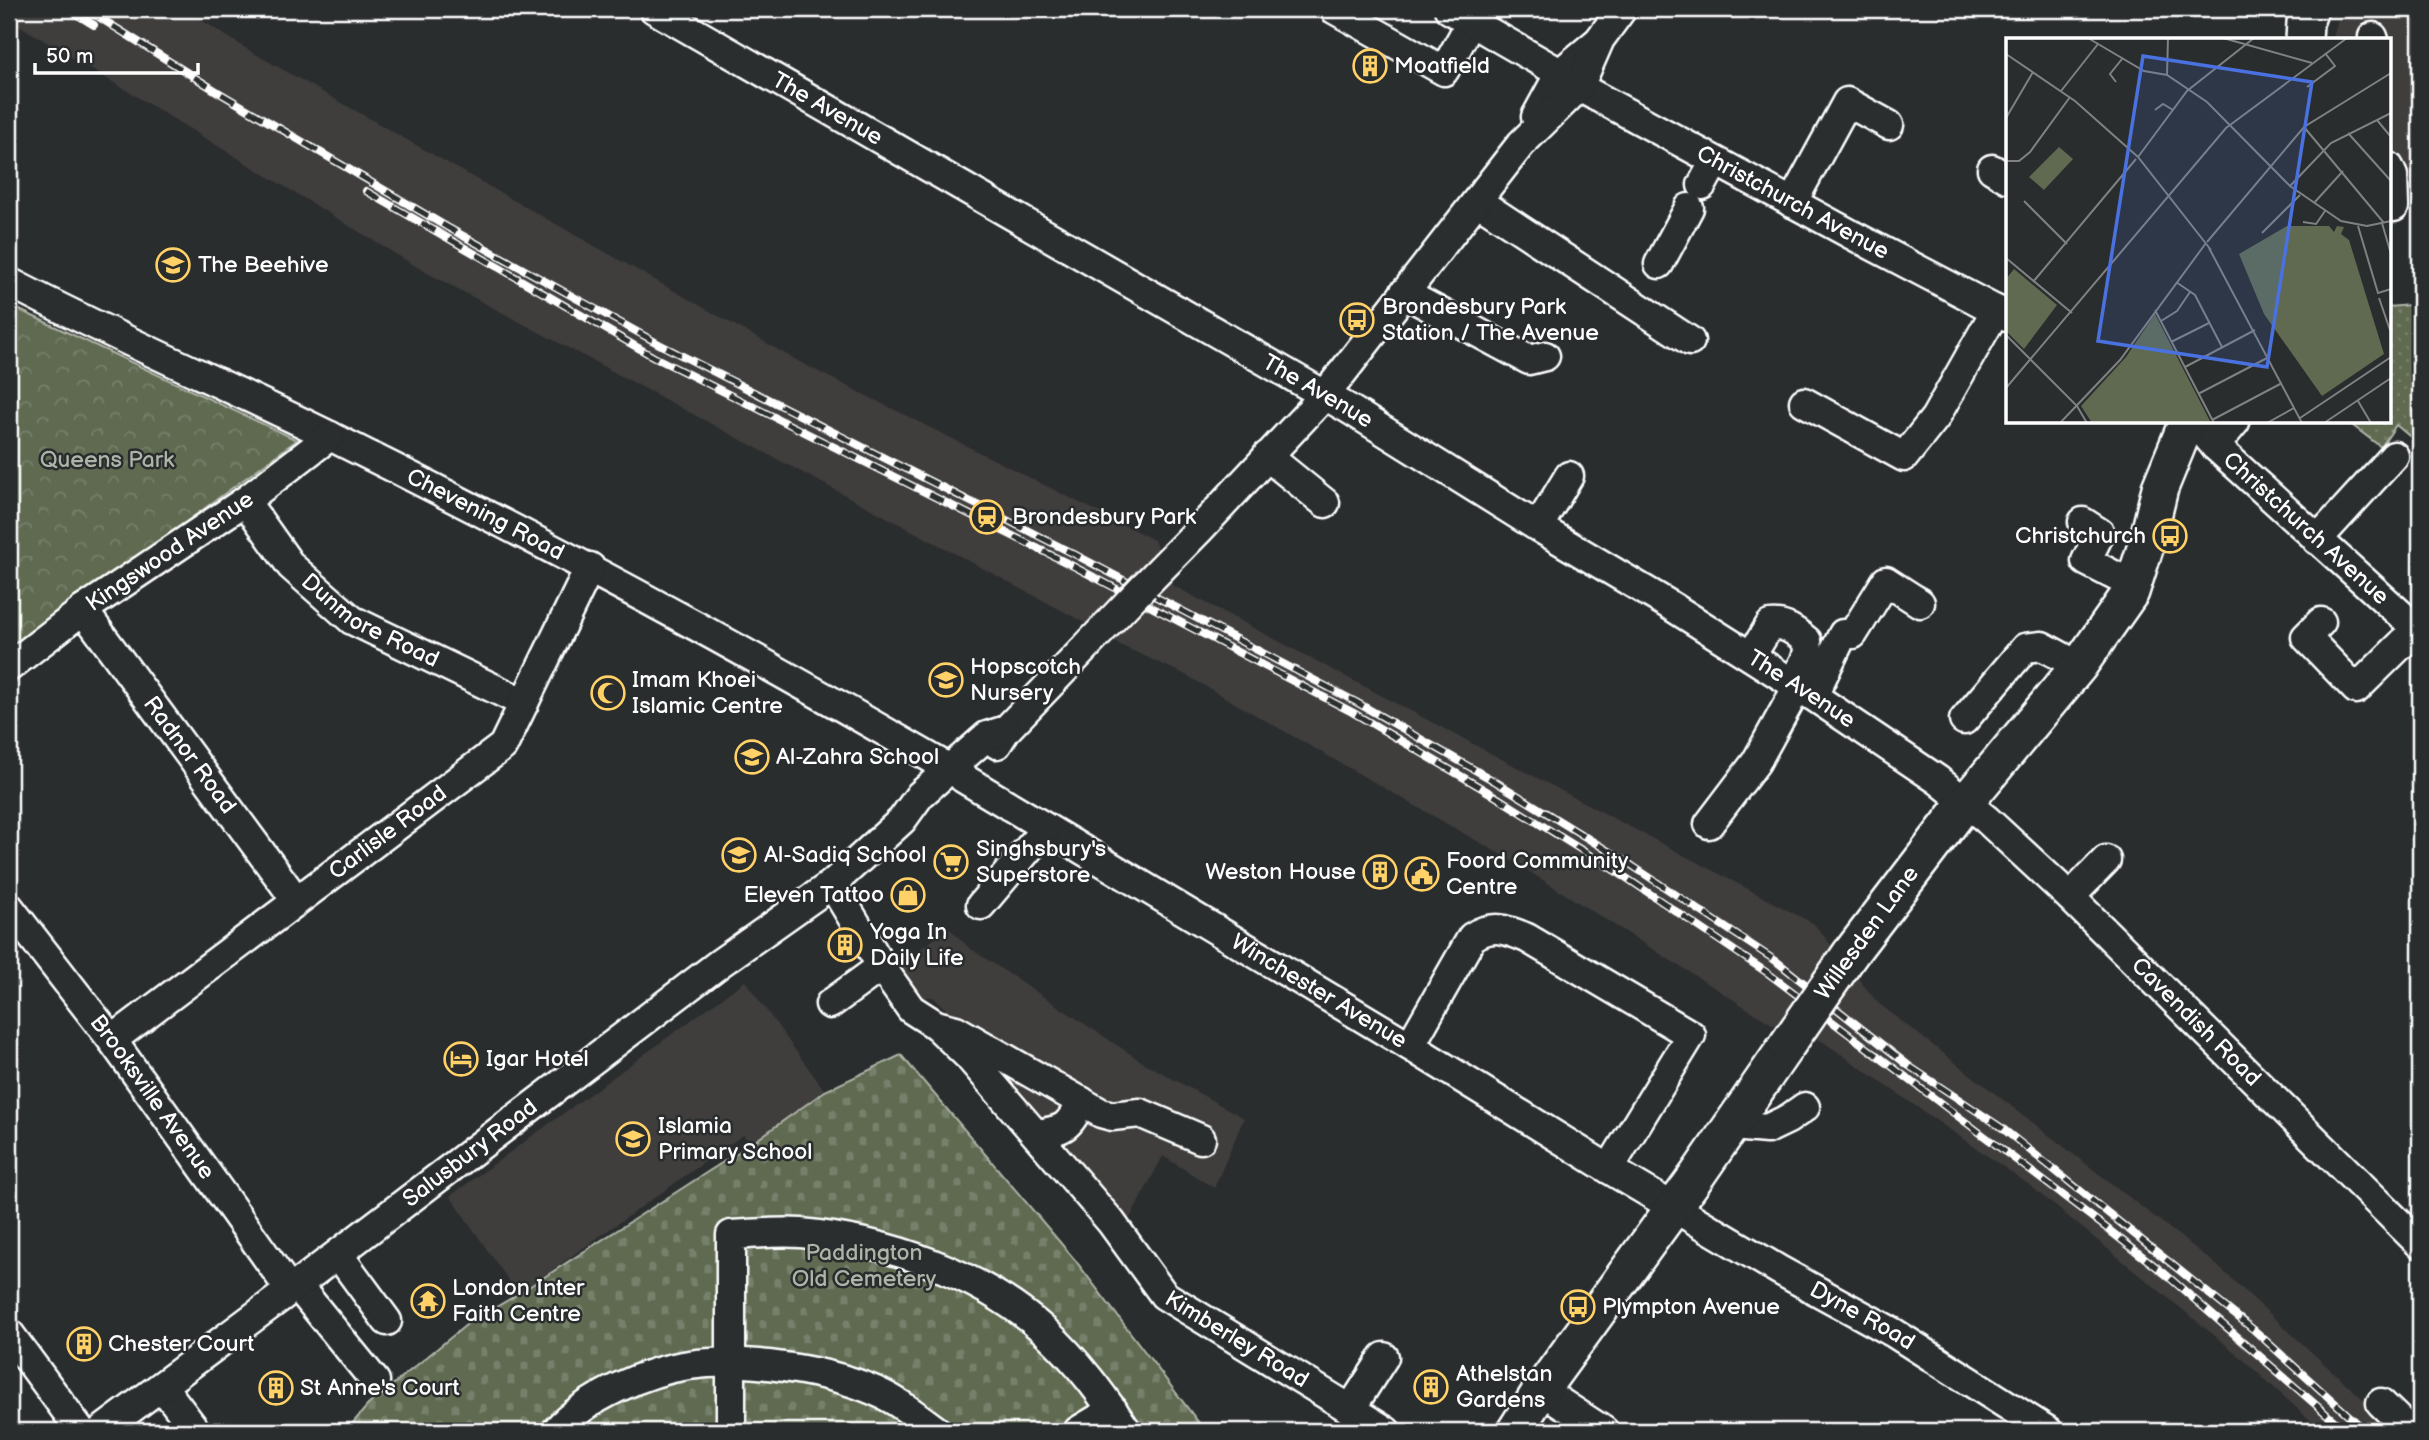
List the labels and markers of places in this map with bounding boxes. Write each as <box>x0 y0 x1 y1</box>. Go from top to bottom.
building icon: Moatfield <box>1351 47 1389 85</box>
place label: Moatfield <box>1394 52 1490 80</box>
school or university icon: The Beehive <box>154 246 192 284</box>
place label: The Beehive <box>198 251 329 279</box>
place label: Brondesbury Park Station / The Avenue <box>1382 293 1599 347</box>
bus stop icon: Brondesbury Park Station / The Avenue <box>1338 301 1376 339</box>
station icon: Brondesbury Park <box>968 498 1006 536</box>
place label: Brondesbury Park <box>1012 503 1197 531</box>
bus stop icon: Christchurch <box>2151 517 2189 555</box>
place label: Christchurch <box>2015 522 2146 550</box>
place label: Hopscotch Nursery <box>970 653 1081 707</box>
school or university icon: Hopscotch Nursery <box>927 661 965 699</box>
place label: Imam Khoei Islamic Centre <box>632 666 783 720</box>
mosque icon: Imam Khoei Islamic Centre <box>589 674 627 712</box>
school or university icon: Al-Zahra School <box>733 738 771 776</box>
place label: Al-Zahra School <box>776 743 939 771</box>
place label: Singhsbury's Superstore <box>976 835 1106 889</box>
school or university icon: Al-Sadiq School <box>720 836 758 874</box>
place label: Al-Sadiq School <box>764 841 926 869</box>
supermarket icon: Singhsbury's Superstore <box>932 843 970 881</box>
place label: Foord Community Centre <box>1446 847 1629 901</box>
building icon: Weston House <box>1361 853 1399 891</box>
public building icon: Foord Community Centre <box>1403 855 1441 893</box>
place label: Weston House <box>1205 858 1356 886</box>
shop icon: Eleven Tattoo <box>889 876 927 914</box>
place label: Eleven Tattoo <box>743 881 884 909</box>
place label: Yoga In Daily Life <box>869 918 964 972</box>
building icon: Yoga In Daily Life <box>826 926 864 964</box>
hotel icon: Igar Hotel <box>442 1040 480 1078</box>
place label: Igar Hotel <box>486 1045 589 1073</box>
place label: Islamia Primary School <box>658 1112 812 1166</box>
school or university icon: Islamia Primary School <box>614 1120 652 1158</box>
place label: London Inter Faith Centre <box>452 1274 585 1328</box>
temple icon: London Inter Faith Centre <box>409 1282 447 1320</box>
bus stop icon: Plympton Avenue <box>1559 1288 1597 1326</box>
place label: Plympton Avenue <box>1602 1293 1780 1321</box>
building icon: Chester Court <box>65 1325 103 1363</box>
place label: Chester Court <box>108 1330 254 1358</box>
place label: Athelstan Gardens <box>1456 1360 1552 1414</box>
building icon: Athelstan Gardens <box>1412 1368 1450 1406</box>
building icon: St Anne's Court <box>257 1369 295 1407</box>
place label: St Anne's Court <box>300 1374 460 1402</box>

